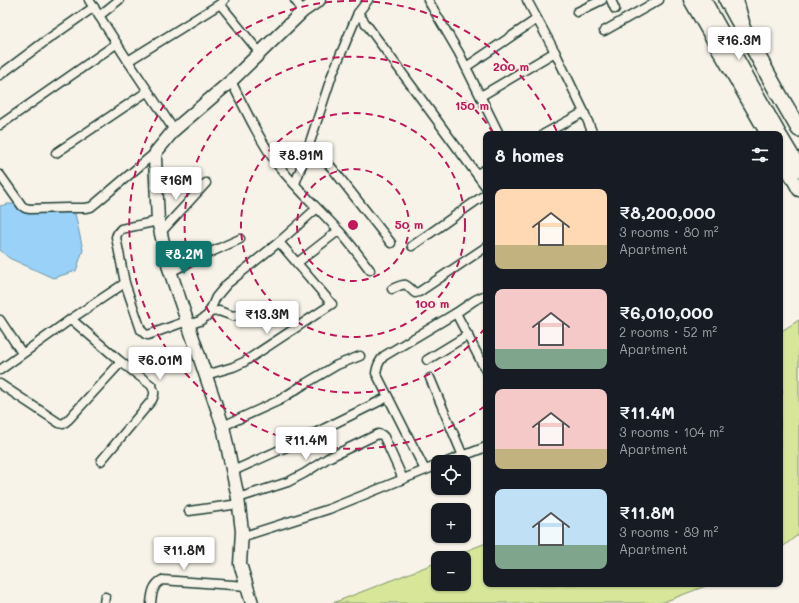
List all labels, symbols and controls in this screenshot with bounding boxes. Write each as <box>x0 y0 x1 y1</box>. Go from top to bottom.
pin: ₹16.3M <box>706 27 772 61</box>
text: ₹16.3M <box>717 31 761 48</box>
text: 200 m <box>493 58 529 74</box>
text: 150 m <box>455 97 489 113</box>
pin: ₹8.91M <box>268 142 334 176</box>
text: 8 homes <box>495 144 564 166</box>
icon: filters <box>749 144 771 166</box>
text: ₹8.91M <box>279 146 323 163</box>
pin: ₹16M <box>152 167 200 201</box>
text: ₹16M <box>160 171 192 188</box>
text: ₹8,200,000 <box>619 201 715 223</box>
icon: home <box>527 205 575 253</box>
text: 50 m <box>395 216 423 232</box>
centre of rings <box>346 218 360 232</box>
text: 3 rooms · 80 m² <box>619 223 719 240</box>
text: Apartment <box>619 240 688 257</box>
pin: ₹8.2M <box>156 241 212 275</box>
text: ₹8.2M <box>165 245 203 262</box>
text: 100 m <box>415 295 449 311</box>
pin: ₹13.3M <box>234 301 300 335</box>
text: ₹6,010,000 <box>619 301 713 323</box>
text: ₹13.3M <box>245 305 289 322</box>
icon: home <box>527 305 575 353</box>
text: 2 rooms · 52 m² <box>619 323 717 340</box>
text: Apartment <box>619 340 688 357</box>
pin: ₹6.01M <box>127 347 193 381</box>
text: ₹6.01M <box>137 351 183 368</box>
text: ₹11.4M <box>619 401 675 423</box>
icon: home <box>527 405 575 453</box>
text: 3 rooms · 104 m² <box>619 423 724 440</box>
pin: ₹11.4M <box>273 427 339 461</box>
text: ₹11.4M <box>285 431 327 448</box>
text: Apartment <box>619 440 688 457</box>
map controls <box>431 455 471 591</box>
button: locate <box>431 455 471 495</box>
text: ₹11.8M <box>619 501 675 523</box>
button: + <box>431 503 471 543</box>
icon: home <box>527 505 575 553</box>
text: 3 rooms · 89 m² <box>619 523 718 540</box>
pin: ₹11.8M <box>151 537 217 571</box>
text: Apartment <box>619 540 688 557</box>
text: ₹11.8M <box>163 541 205 558</box>
button: − <box>431 551 471 591</box>

